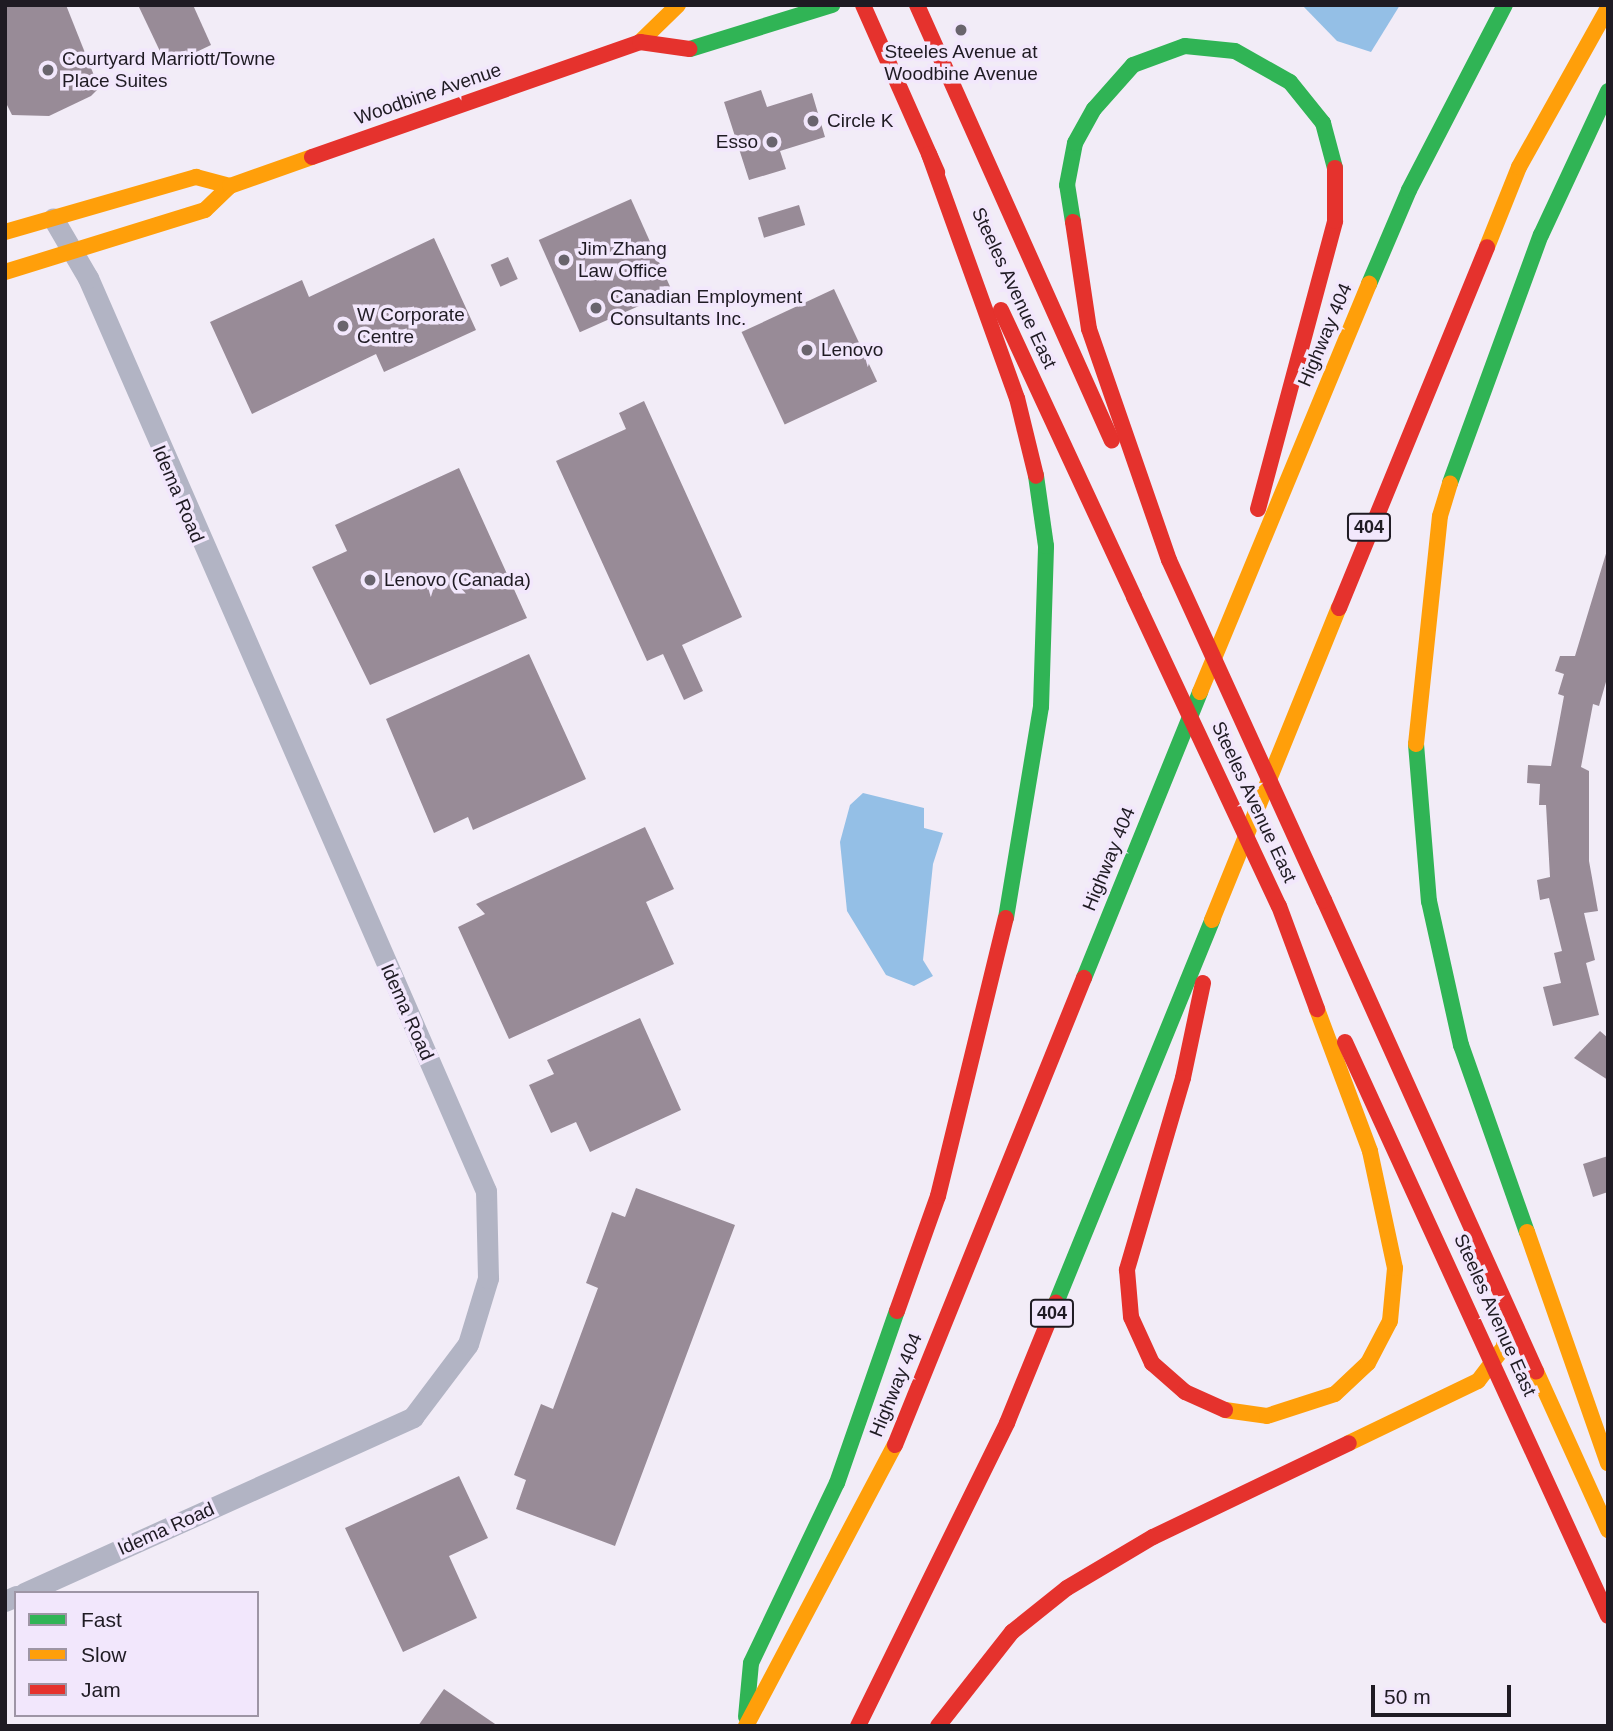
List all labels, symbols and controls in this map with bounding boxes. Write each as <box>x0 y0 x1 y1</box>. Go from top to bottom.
marker: Steeles Avenue at Woodbine Avenue <box>953 22 969 38</box>
place label: Steeles Avenue at Woodbine Avenue <box>884 41 1038 85</box>
place label: Courtyard Marriott/Towne Place Suites <box>62 48 275 92</box>
street label: Woodbine Avenue <box>351 58 505 130</box>
marker: Courtyard Marriott/Towne Place Suites <box>40 62 56 78</box>
place label: Circle K <box>827 110 894 132</box>
marker: Circle K <box>805 113 821 129</box>
place label: Esso <box>716 131 758 153</box>
marker: Esso <box>764 134 780 150</box>
street label: Steeles Avenue East <box>966 203 1062 373</box>
place label: Jim Zhang Law Office <box>578 238 667 282</box>
marker: Jim Zhang Law Office <box>556 252 572 268</box>
street label: Highway 404 <box>1293 280 1357 390</box>
place label: Canadian Employment Consultants Inc. <box>610 286 802 330</box>
marker: Canadian Employment Consultants Inc. <box>588 300 604 316</box>
place label: W Corporate Centre <box>357 304 465 348</box>
marker: W Corporate Centre <box>335 318 351 334</box>
place label: Lenovo <box>821 339 883 361</box>
marker: Lenovo <box>799 342 815 358</box>
street label: Idema Road <box>147 442 209 546</box>
road number: 404 <box>1346 512 1392 542</box>
place label: Lenovo (Canada) <box>384 569 531 591</box>
marker: Lenovo (Canada) <box>362 572 378 588</box>
street label: Steeles Avenue East <box>1206 717 1302 887</box>
street label: Highway 404 <box>1078 804 1140 914</box>
street label: Idema Road <box>376 960 438 1064</box>
street label: Steeles Avenue East <box>1449 1230 1541 1400</box>
road number: 404 <box>1029 1298 1075 1328</box>
street label: Highway 404 <box>865 1330 927 1440</box>
street label: Idema Road <box>114 1498 218 1560</box>
legend <box>14 1591 259 1717</box>
text: Fast <box>81 1608 122 1631</box>
text: Slow <box>81 1643 127 1666</box>
scale bar <box>1375 1672 1515 1716</box>
text: Jam <box>81 1678 121 1701</box>
text: 50 m <box>1384 1685 1431 1708</box>

